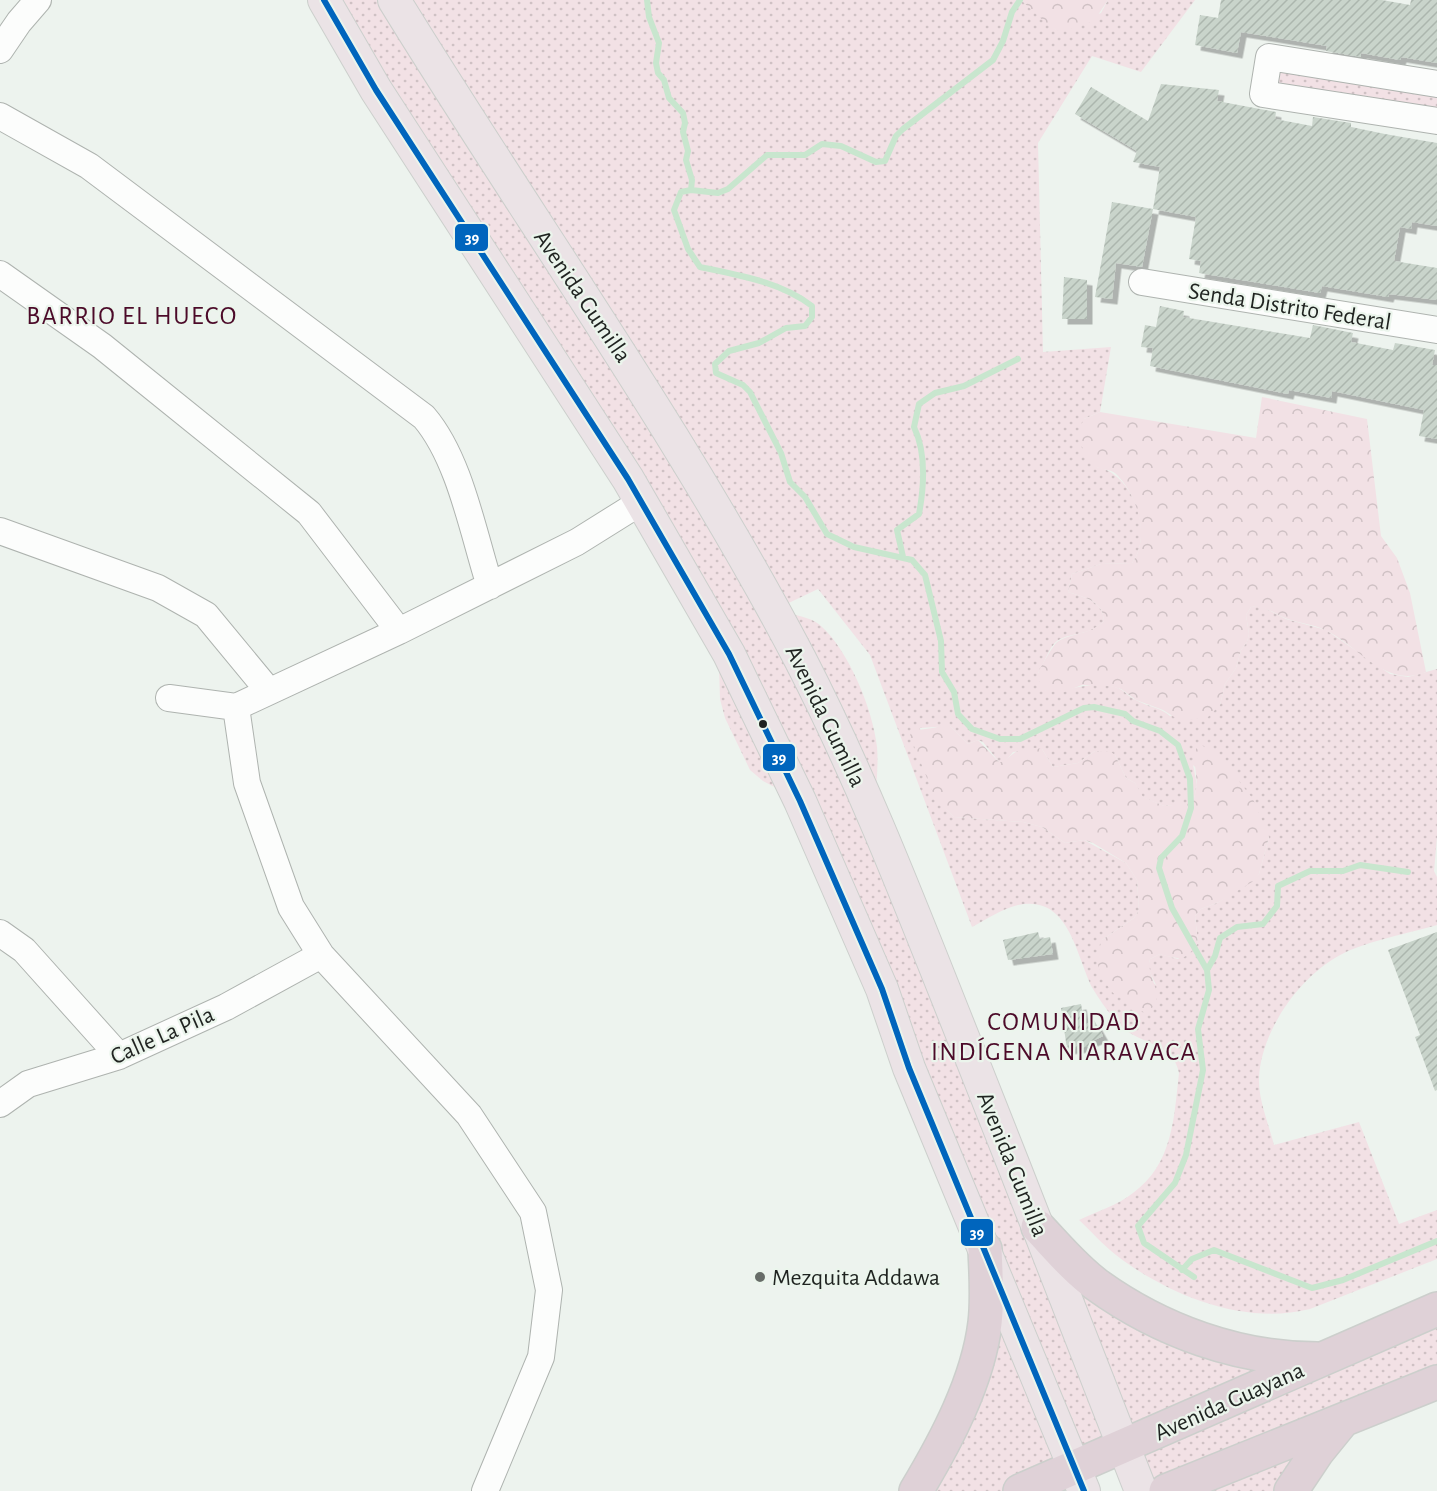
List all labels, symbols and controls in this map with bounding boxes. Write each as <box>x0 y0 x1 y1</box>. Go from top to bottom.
line badge: 39 <box>454 223 489 252</box>
street label: Avenida Gumilla <box>529 226 635 367</box>
text: 39 <box>465 230 480 246</box>
street label: Senda Distrito Federal <box>1187 279 1393 335</box>
district label: BARRIO EL HUECO <box>26 303 238 329</box>
street label: Avenida Gumilla <box>781 642 870 791</box>
unlabelled marker <box>757 718 769 730</box>
line badge: 39 <box>762 743 796 772</box>
text: 39 <box>772 750 787 766</box>
street label: Calle La Pila <box>107 1002 218 1069</box>
district label: COMUNIDAD INDÍGENA NIARAVACA <box>931 1009 1197 1065</box>
street label: Avenida Gumilla <box>972 1089 1052 1240</box>
line badge: 39 <box>960 1218 994 1247</box>
text: 39 <box>970 1225 985 1241</box>
place label: Mezquita Addawa <box>772 1266 940 1290</box>
marker: Mezquita Addawa <box>753 1270 767 1284</box>
street label: Avenida Guayana <box>1151 1358 1308 1446</box>

